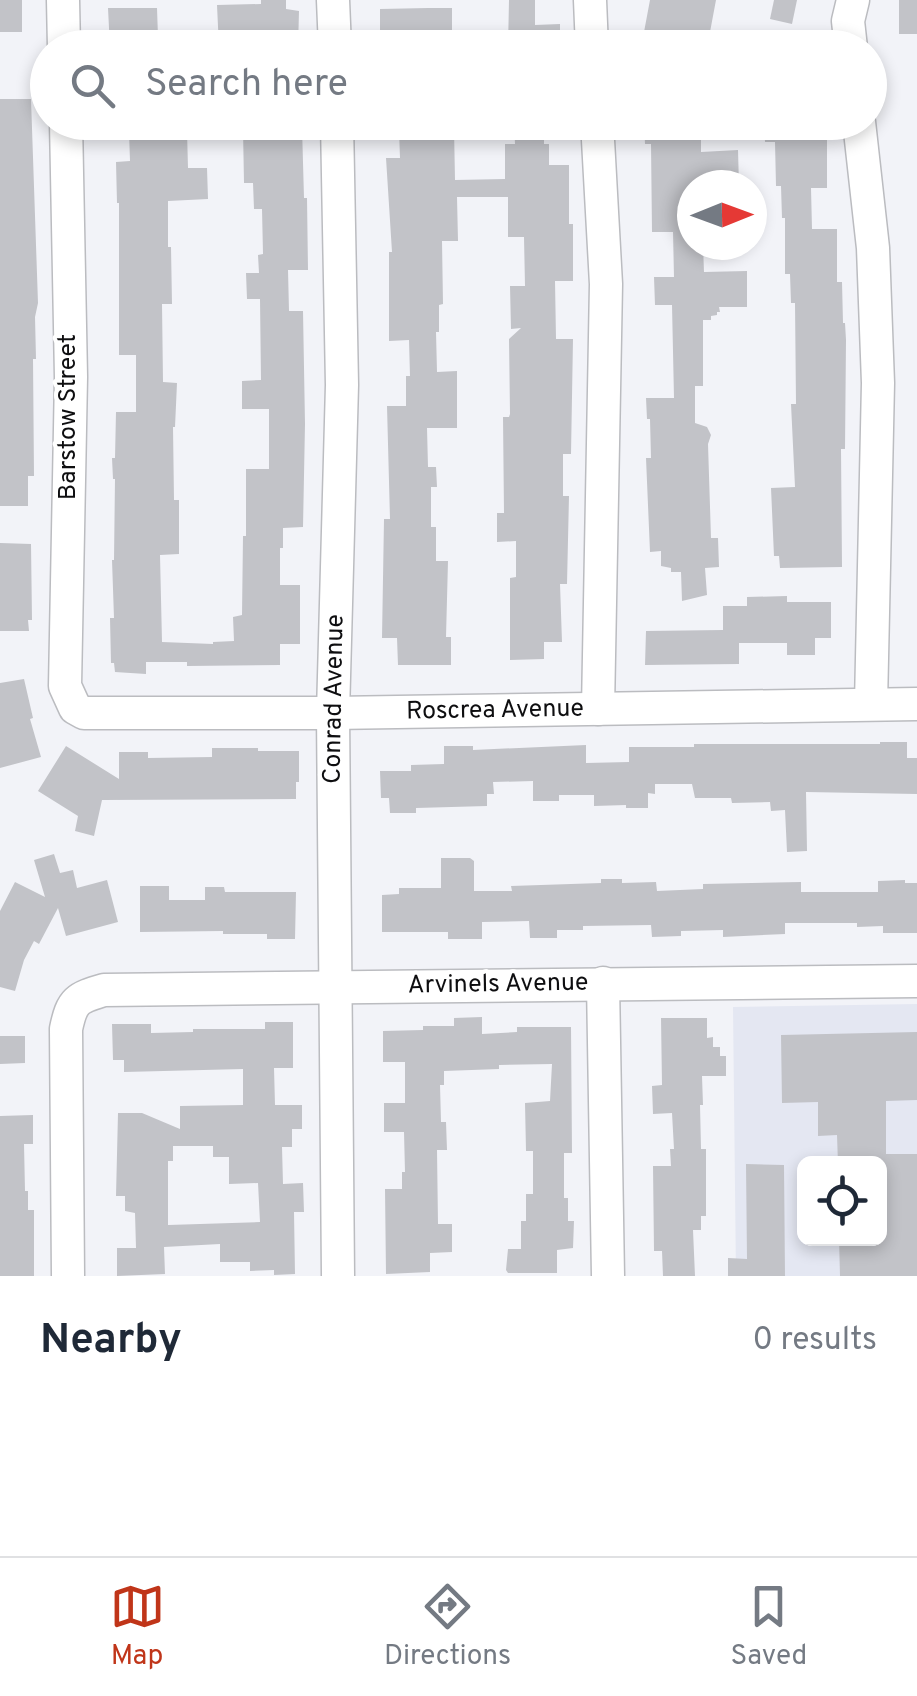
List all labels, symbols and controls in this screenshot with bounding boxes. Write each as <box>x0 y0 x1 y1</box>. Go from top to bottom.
search box <box>30 30 887 140</box>
icon: search <box>65 58 120 113</box>
text: Search here <box>145 61 348 110</box>
north arrow <box>677 170 767 260</box>
street label: Barstow Street <box>53 334 85 500</box>
street label: Conrad Avenue <box>318 614 352 784</box>
street label: Roscrea Avenue <box>406 693 584 729</box>
street label: Arvinels Avenue <box>407 967 589 1003</box>
map controls <box>797 1156 887 1246</box>
button: locate <box>797 1156 887 1246</box>
text: Nearby <box>40 1315 182 1368</box>
text: 0 results <box>752 1321 877 1361</box>
tab: Map <box>110 1579 165 1675</box>
tab: Directions <box>384 1579 511 1675</box>
tab: Saved <box>730 1579 807 1675</box>

